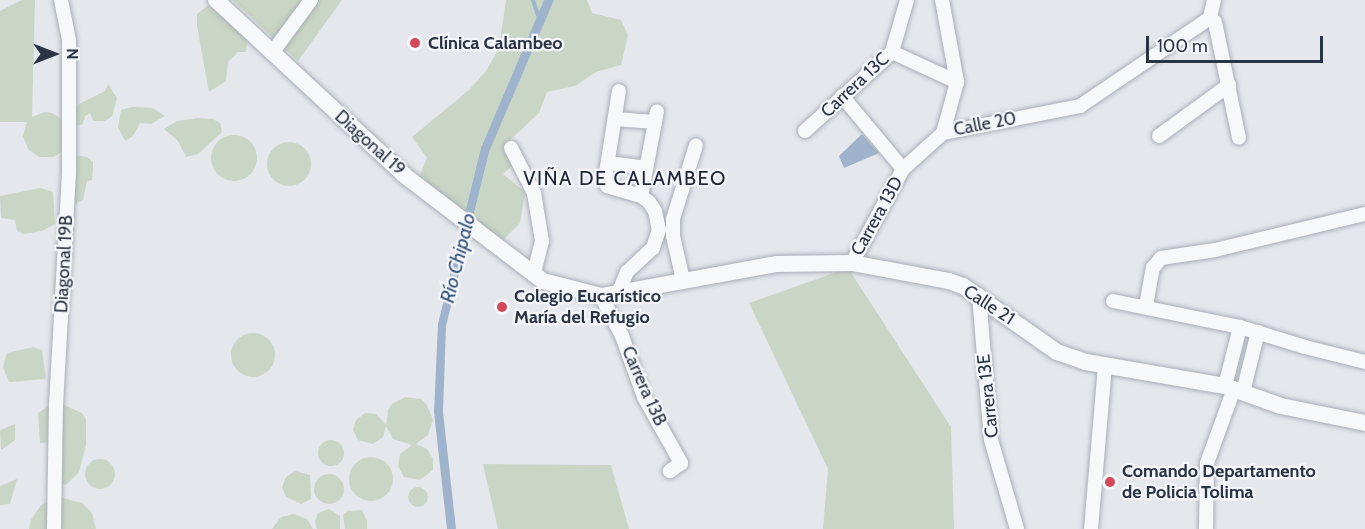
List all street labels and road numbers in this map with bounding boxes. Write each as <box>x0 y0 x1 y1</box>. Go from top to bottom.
street label: Carrera 13C <box>817 48 893 122</box>
street label: Diagonal 19 <box>330 106 410 180</box>
street label: Calle 20 <box>952 107 1018 141</box>
street label: Carrera 13D <box>846 173 908 259</box>
street label: Diagonal 19B <box>51 214 77 314</box>
street label: Calle 21 <box>959 281 1019 329</box>
street label: Carrera 13B <box>617 343 671 429</box>
street label: Carrera 13E <box>973 353 1003 439</box>

